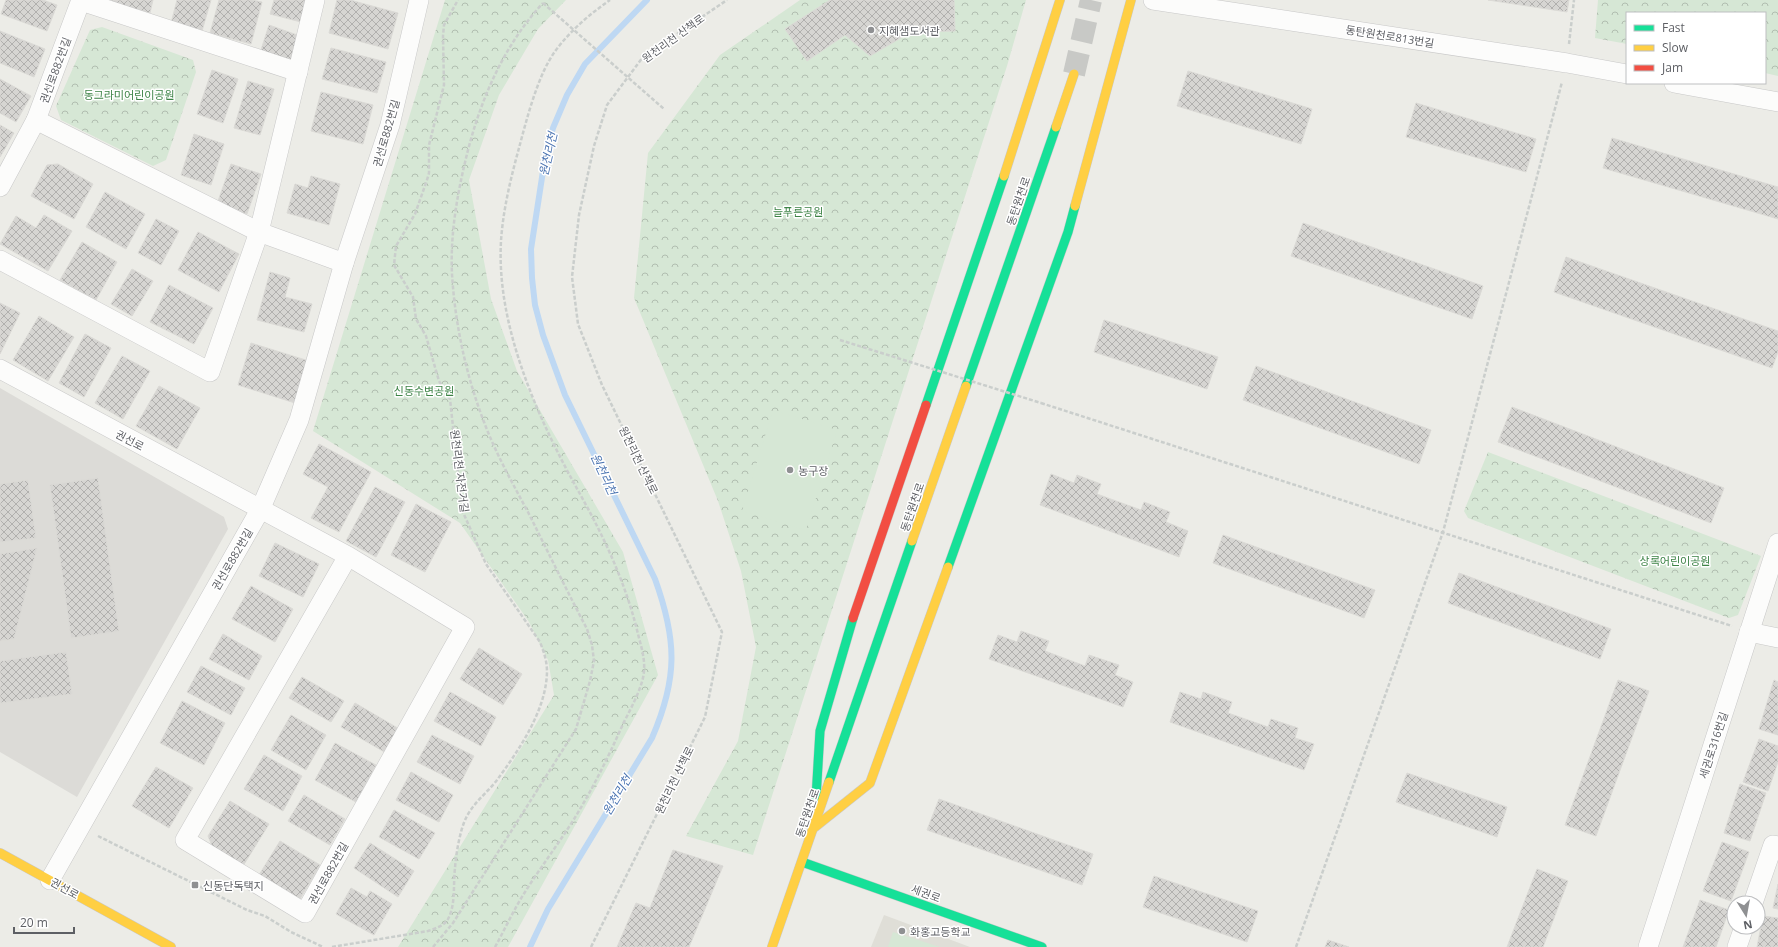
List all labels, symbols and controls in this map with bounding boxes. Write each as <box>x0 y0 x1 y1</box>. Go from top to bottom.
street label: 원천리천 산책로 <box>639 10 707 66</box>
legend <box>1626 12 1766 84</box>
text: Fast <box>1662 19 1685 36</box>
street label: 동탄원천로813번길 <box>1345 22 1435 50</box>
place label: 지혜샘도서관 <box>879 23 940 38</box>
marker: 지혜샘도서관 <box>866 25 876 35</box>
street label: 권선로882번길 <box>36 35 74 105</box>
text: Slow <box>1662 39 1689 56</box>
text: Jam <box>1661 59 1683 76</box>
park label: 동그라미어린이공원 <box>83 87 175 102</box>
street label: 권선로882번길 <box>369 98 403 168</box>
water label: 원천리천 <box>535 129 562 177</box>
street label: 동탄원천로 <box>1003 175 1033 227</box>
park label: 늘푸른공원 <box>773 204 823 219</box>
park label: 신동수변공원 <box>394 383 454 398</box>
street label: 원천리천 산책로 <box>616 424 662 496</box>
street label: 권선로 <box>113 426 147 454</box>
street label: 원천리천 자전거길 <box>447 428 473 514</box>
water label: 원천리천 <box>587 450 622 499</box>
place label: 농구장 <box>798 463 828 478</box>
marker: 농구장 <box>785 465 795 475</box>
street label: 동탄원천로 <box>897 481 927 533</box>
street label: 권선로882번길 <box>208 525 256 593</box>
park label: 상록어린이공원 <box>1640 553 1710 568</box>
street label: 세권로316번길 <box>1695 710 1731 780</box>
street label: 원천리천 산책로 <box>651 744 697 816</box>
water label: 원천리천 <box>598 770 637 818</box>
street label: 동탄원천로 <box>792 787 822 839</box>
street label: 권선로882번길 <box>305 839 351 907</box>
street label: 권선로 <box>48 874 82 902</box>
place label: 신동단독택지 <box>203 878 264 893</box>
marker: 신동단독택지 <box>190 880 200 890</box>
street label: 세권로 <box>909 881 943 905</box>
north arrow <box>1726 895 1766 935</box>
scale bar <box>14 909 74 935</box>
text: 20 m <box>20 914 48 931</box>
text: N <box>1742 917 1754 934</box>
place label: 화홍고등학교 <box>910 924 971 939</box>
marker: 화홍고등학교 <box>897 926 907 936</box>

